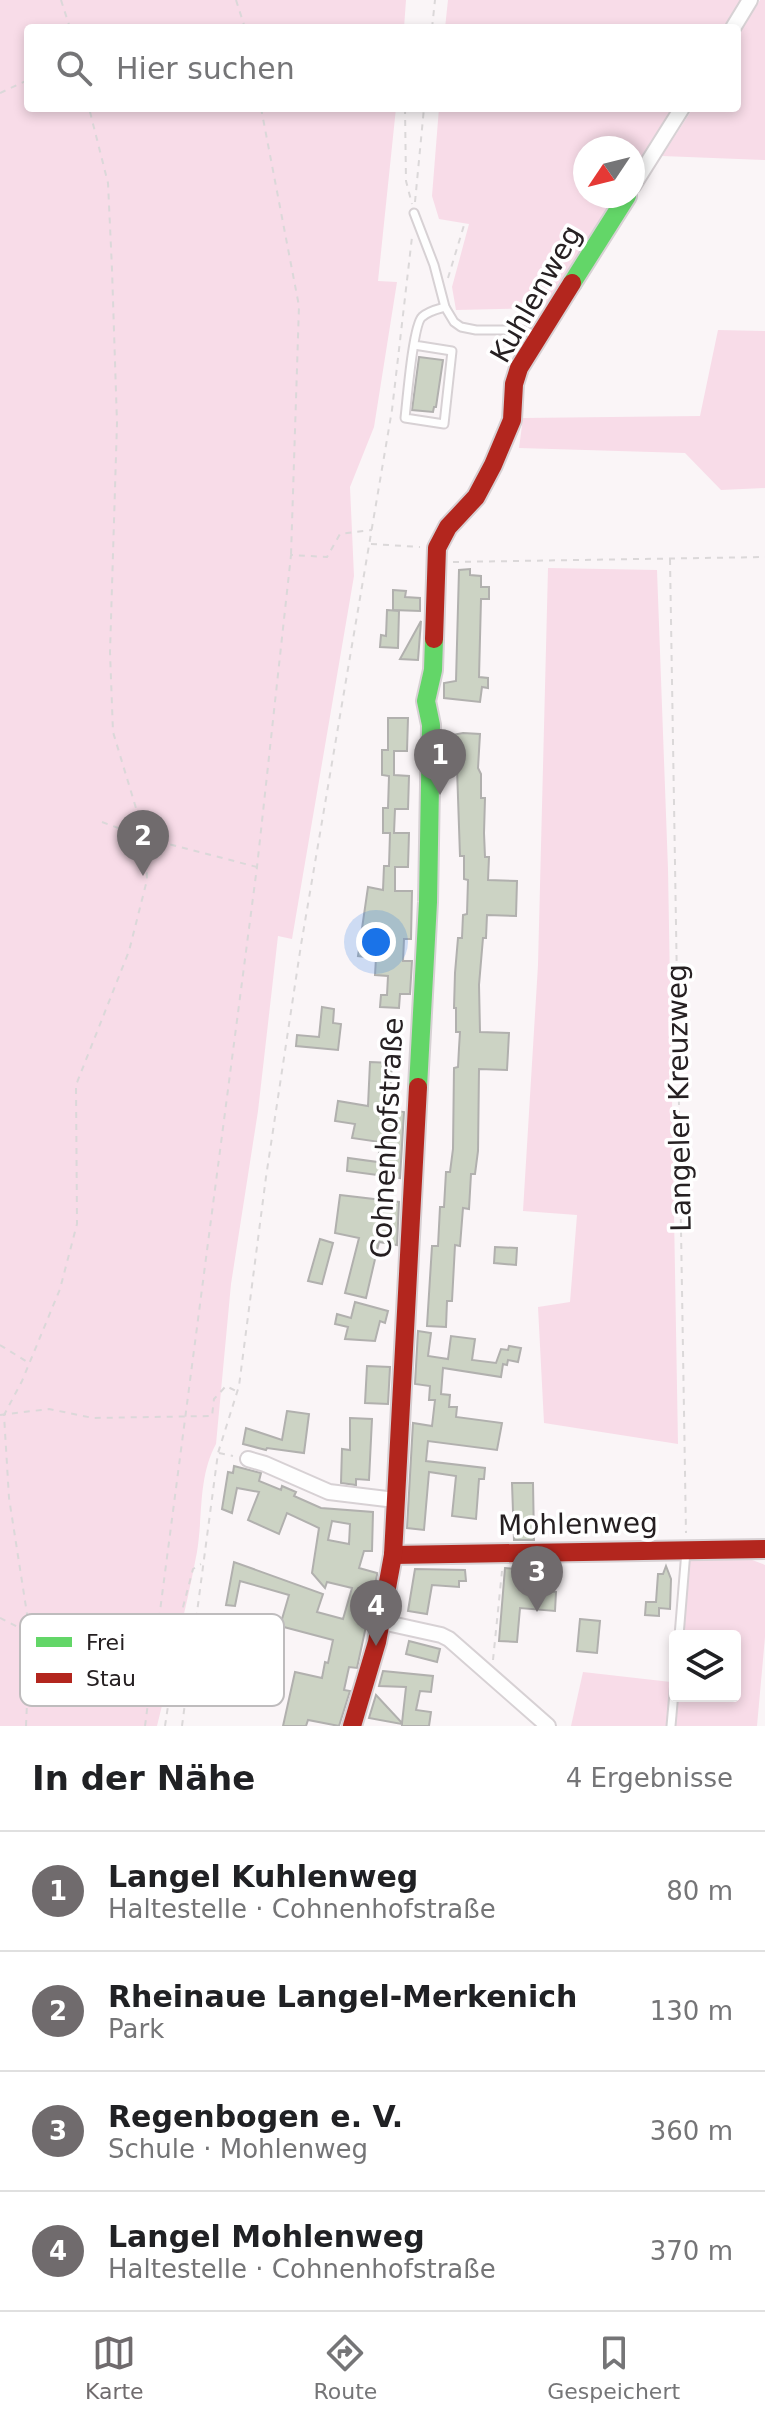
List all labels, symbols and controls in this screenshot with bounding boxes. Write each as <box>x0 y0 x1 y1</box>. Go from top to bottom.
search box <box>24 24 741 112</box>
icon: search <box>52 46 96 90</box>
text: Hier suchen <box>116 51 295 86</box>
north arrow <box>573 136 645 208</box>
street label: Kuhlenweg <box>483 219 589 369</box>
pin: 1 <box>414 729 466 795</box>
pin: 2 <box>117 810 169 876</box>
your location <box>356 922 396 962</box>
street label: Langeler Kreuzweg <box>660 964 698 1232</box>
street label: Cohnenhofstraße <box>364 1017 410 1259</box>
street label: Mohlenweg <box>498 1506 658 1542</box>
pin: 3 <box>511 1546 563 1612</box>
pin: 4 <box>350 1580 402 1646</box>
legend <box>20 1614 284 1706</box>
text: Frei <box>86 1630 125 1655</box>
map controls <box>669 1630 741 1702</box>
button: layers <box>669 1630 741 1702</box>
text: Stau <box>86 1666 136 1691</box>
text: In der Nähe <box>32 1758 255 1798</box>
text: 4 Ergebnisse <box>566 1763 733 1793</box>
text: Langel Kuhlenweg <box>108 1859 418 1894</box>
text: 1 <box>49 1876 67 1906</box>
text: 80 m <box>666 1876 733 1906</box>
text: Haltestelle · Cohnenhofstraße <box>108 1894 496 1924</box>
text: Rheinaue Langel-Merkenich <box>108 1979 577 2014</box>
text: 2 <box>49 1996 67 2026</box>
text: 130 m <box>650 1996 733 2026</box>
text: Park <box>108 2014 164 2044</box>
text: Regenbogen e. V. <box>108 2099 403 2134</box>
text: 3 <box>49 2116 67 2146</box>
text: 360 m <box>650 2116 733 2146</box>
text: Schule · Mohlenweg <box>108 2134 368 2164</box>
text: Langel Mohlenweg <box>108 2219 425 2254</box>
text: 4 <box>49 2236 67 2266</box>
text: 370 m <box>650 2236 733 2266</box>
text: Haltestelle · Cohnenhofstraße <box>108 2254 496 2284</box>
tab: Karte <box>85 2331 144 2404</box>
tab: Route <box>313 2331 377 2404</box>
tab: Gespeichert <box>547 2331 680 2404</box>

